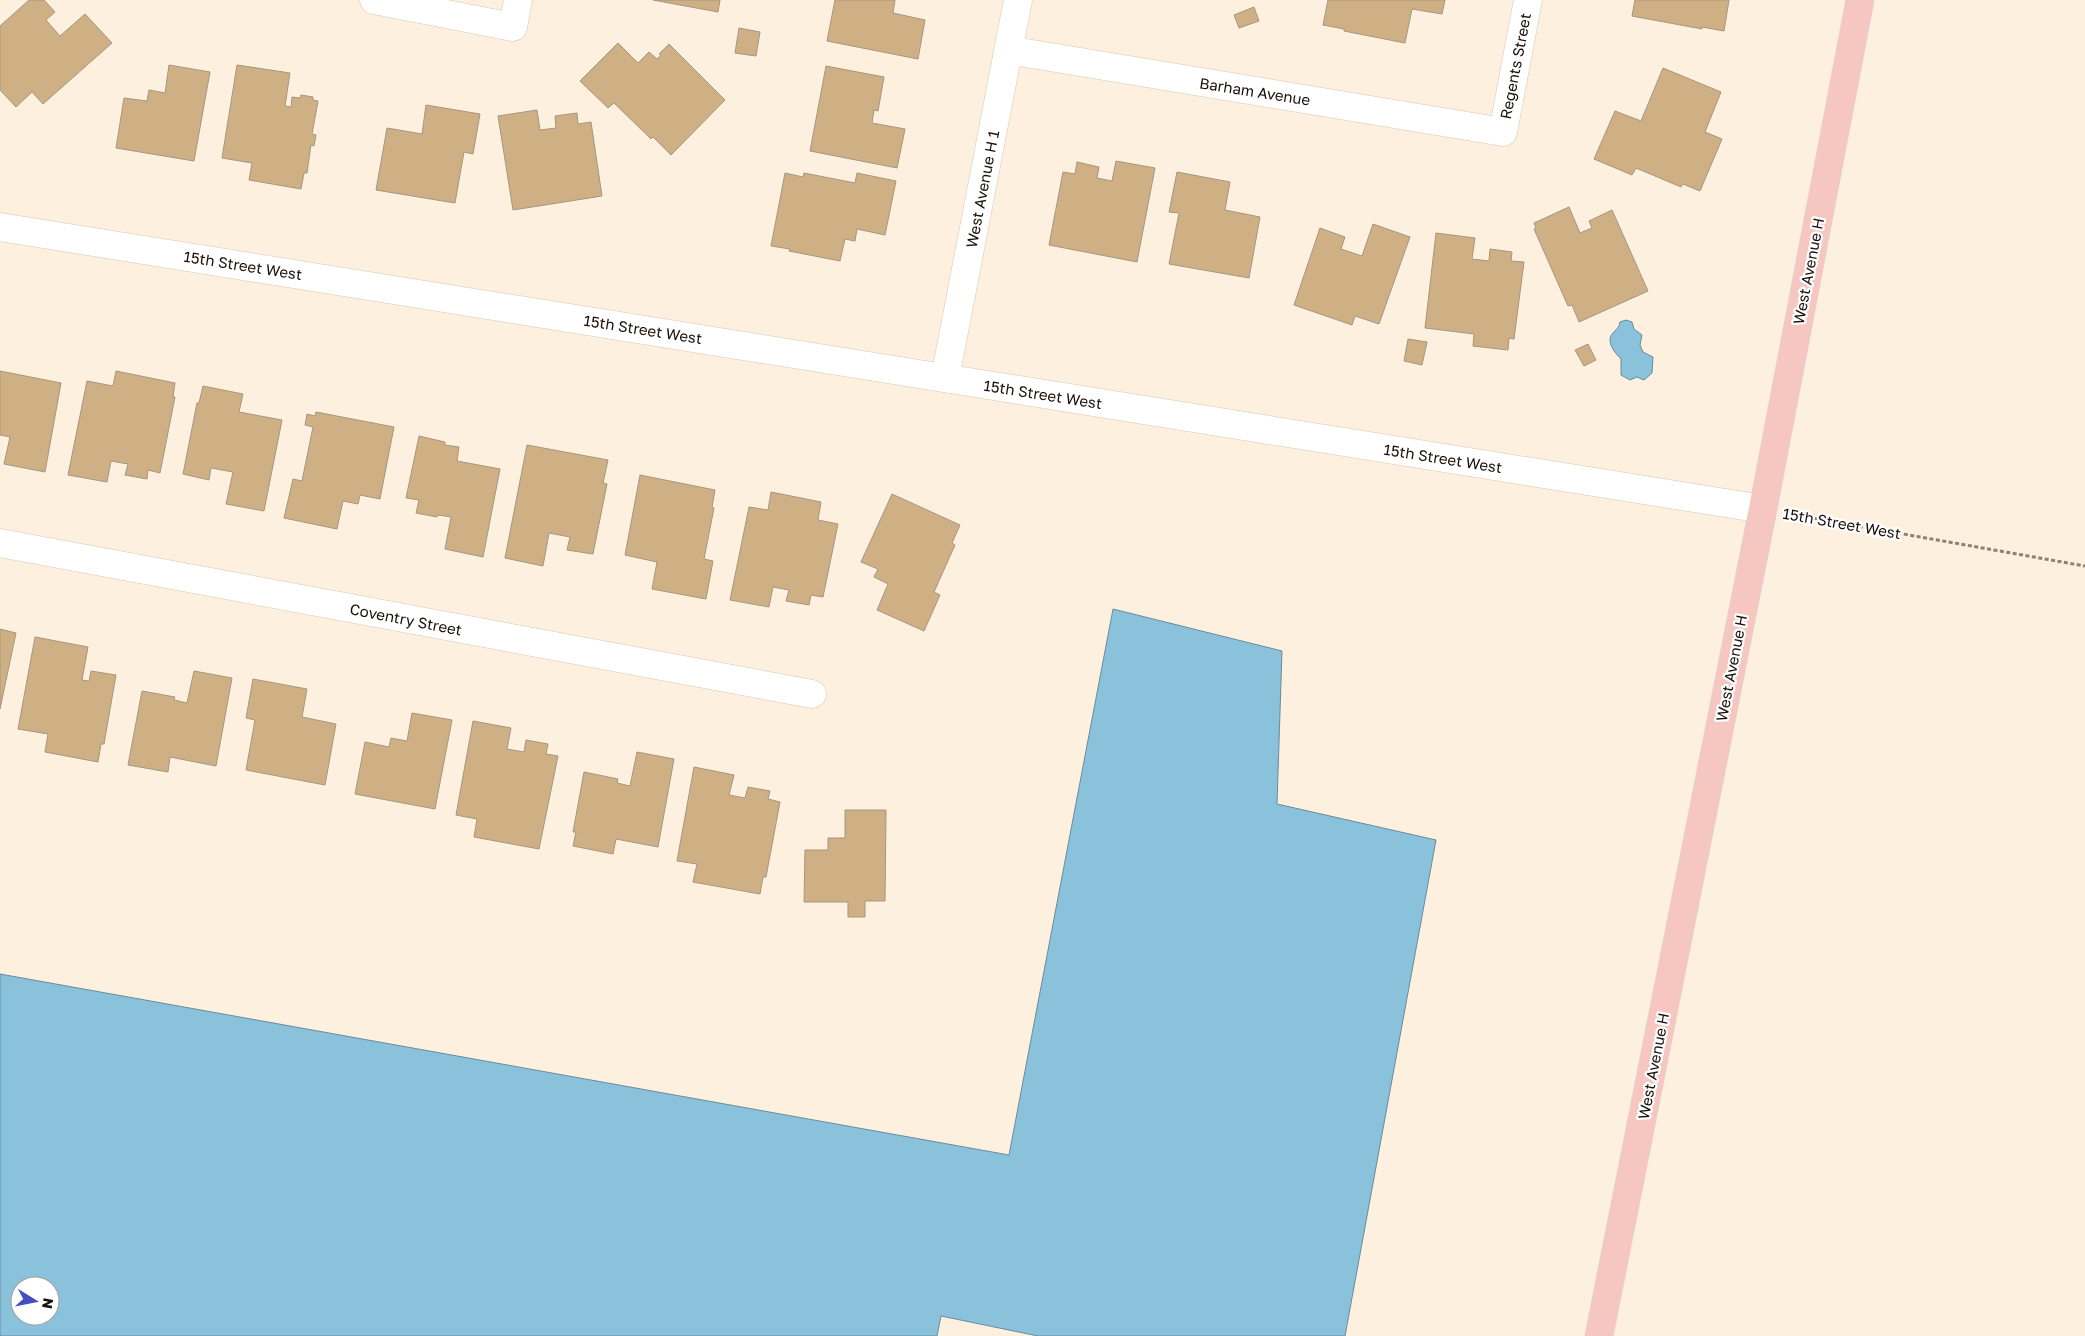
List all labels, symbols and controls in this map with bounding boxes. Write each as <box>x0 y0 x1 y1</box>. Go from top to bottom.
street label: Regents Street <box>1496 11 1534 121</box>
street label: Barham Avenue <box>1198 73 1312 109</box>
street label: West Avenue H 1 <box>962 129 1002 249</box>
street label: West Avenue H <box>1789 216 1827 326</box>
street label: 15th Street West <box>183 247 303 283</box>
street label: 15th Street West <box>583 311 703 347</box>
street label: 15th Street West <box>983 376 1103 412</box>
street label: 15th Street West <box>1383 440 1503 476</box>
street label: 15th Street West <box>1782 504 1902 542</box>
street label: Coventry Street <box>349 599 463 639</box>
street label: West Avenue H <box>1712 613 1750 723</box>
street label: West Avenue H <box>1634 1011 1672 1121</box>
north arrow <box>10 1276 60 1326</box>
text: N <box>39 1297 58 1310</box>

